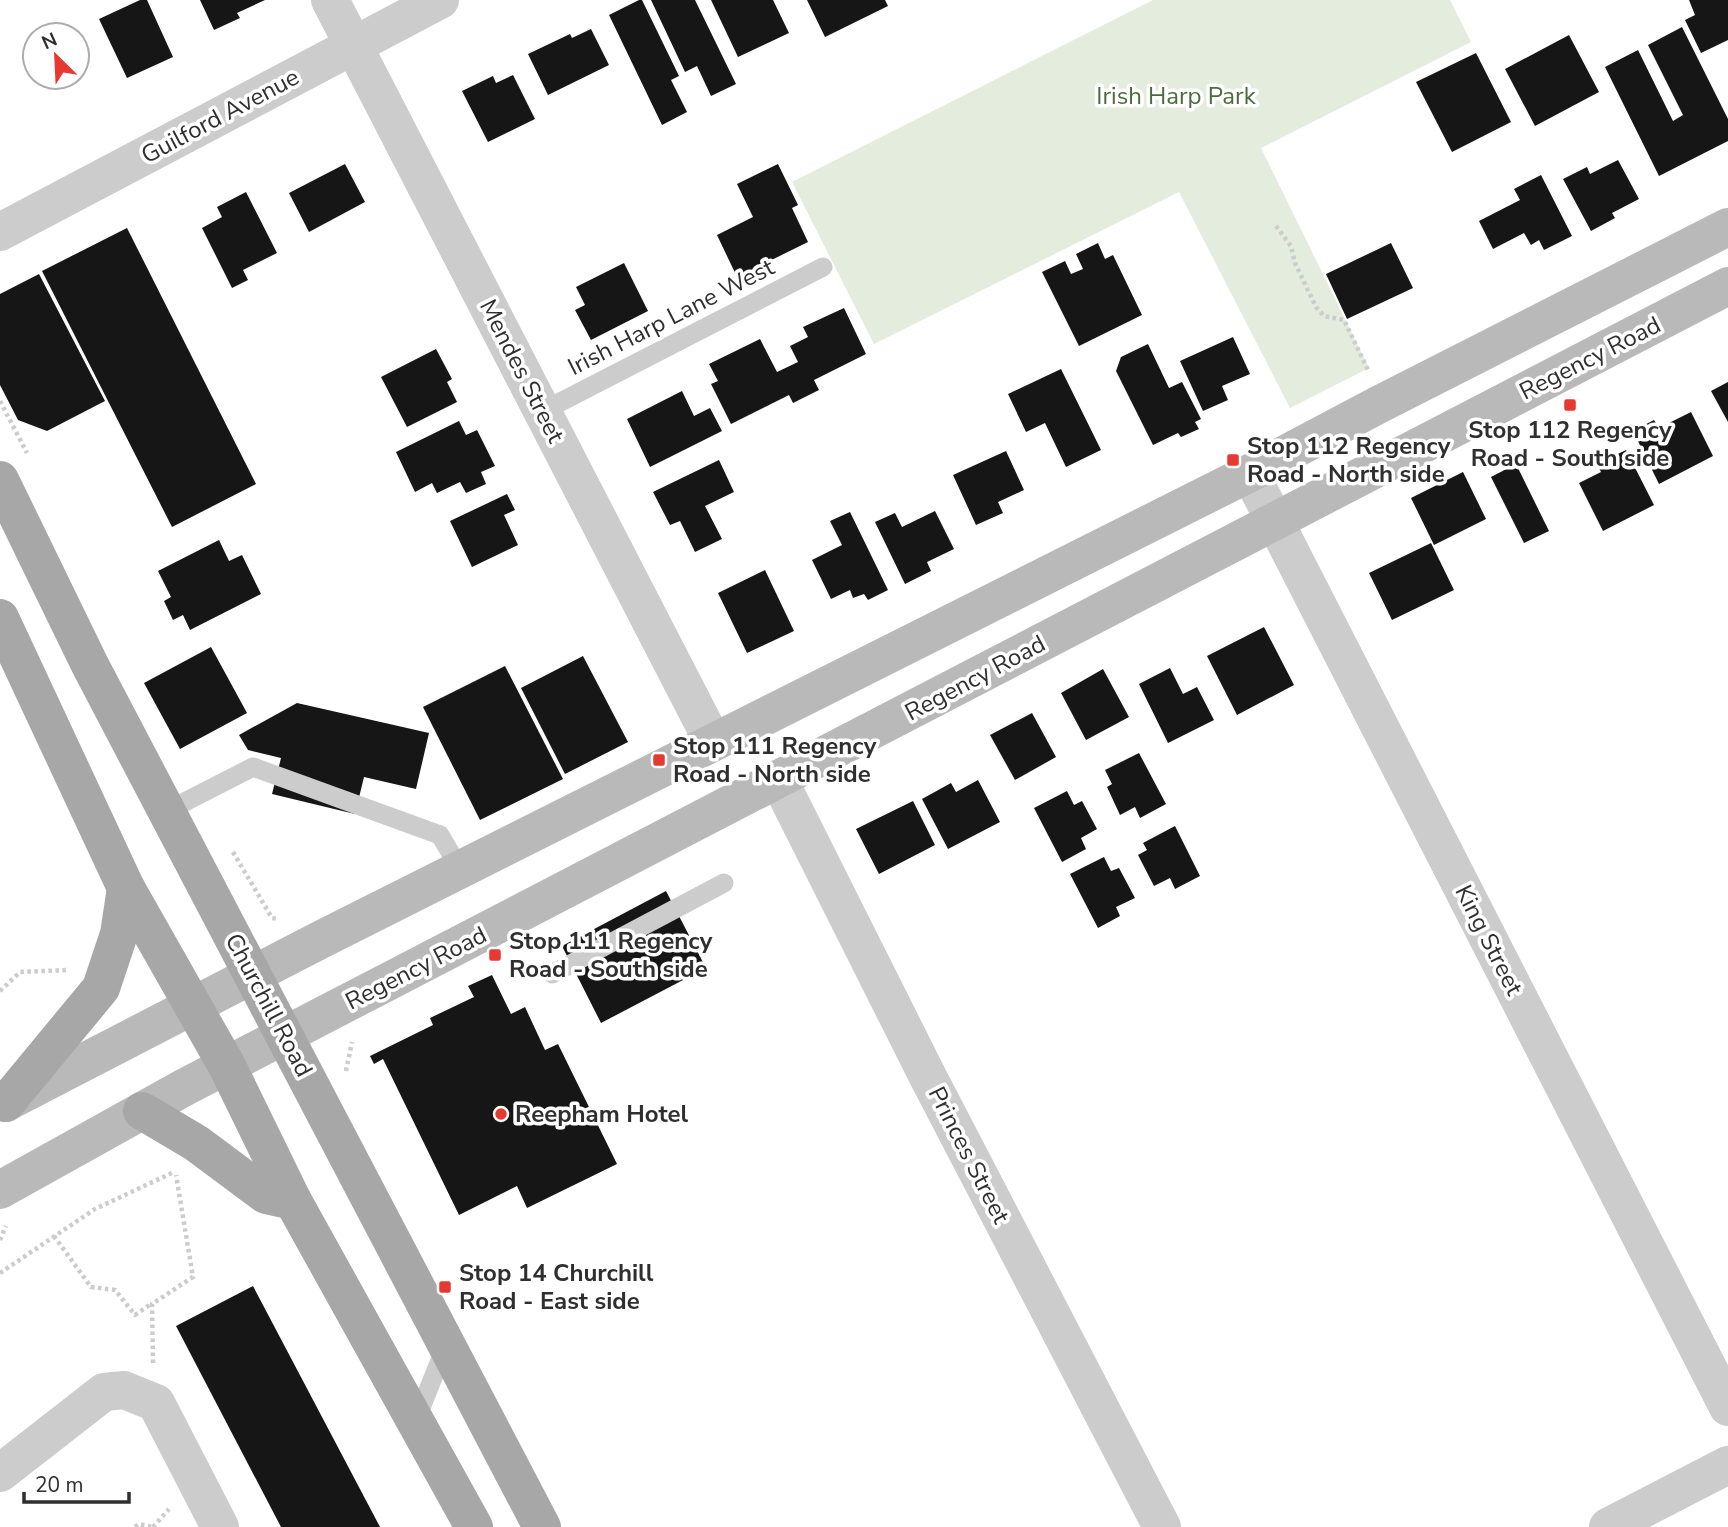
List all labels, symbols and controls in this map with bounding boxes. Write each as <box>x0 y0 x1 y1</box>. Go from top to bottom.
north arrow <box>21 21 91 91</box>
text: N <box>38 27 61 56</box>
street label: Guilford Avenue <box>135 61 305 171</box>
park label: Irish Harp Park <box>1096 80 1257 112</box>
street label: Irish Harp Lane West <box>562 251 780 383</box>
street label: Mendes Street <box>472 294 572 449</box>
street label: Regency Road <box>1514 309 1666 407</box>
marker: Stop 112 Regency Road - South side <box>1562 397 1578 413</box>
place label: Stop 112 Regency Road - South side <box>1468 414 1672 474</box>
place label: Stop 112 Regency Road - North side <box>1247 430 1451 490</box>
marker: Stop 112 Regency Road - North side <box>1225 452 1241 468</box>
street label: Regency Road <box>899 628 1051 728</box>
place label: Stop 111 Regency Road - North side <box>673 730 877 790</box>
marker: Stop 111 Regency Road - North side <box>651 752 667 768</box>
street label: King Street <box>1448 879 1531 1001</box>
street label: Regency Road <box>340 919 492 1017</box>
place label: Stop 111 Regency Road - South side <box>509 925 713 985</box>
street label: Churchill Road <box>218 928 320 1082</box>
marker: Stop 111 Regency Road - South side <box>487 947 503 963</box>
street label: Princes Street <box>921 1081 1017 1229</box>
place label: Reepham Hotel <box>515 1098 689 1130</box>
marker: Reepham Hotel <box>493 1106 509 1122</box>
place label: Stop 14 Churchill Road - East side <box>459 1257 654 1317</box>
marker: Stop 14 Churchill Road - East side <box>437 1279 453 1295</box>
scale bar <box>24 1460 130 1504</box>
text: 20 m <box>35 1471 84 1499</box>

